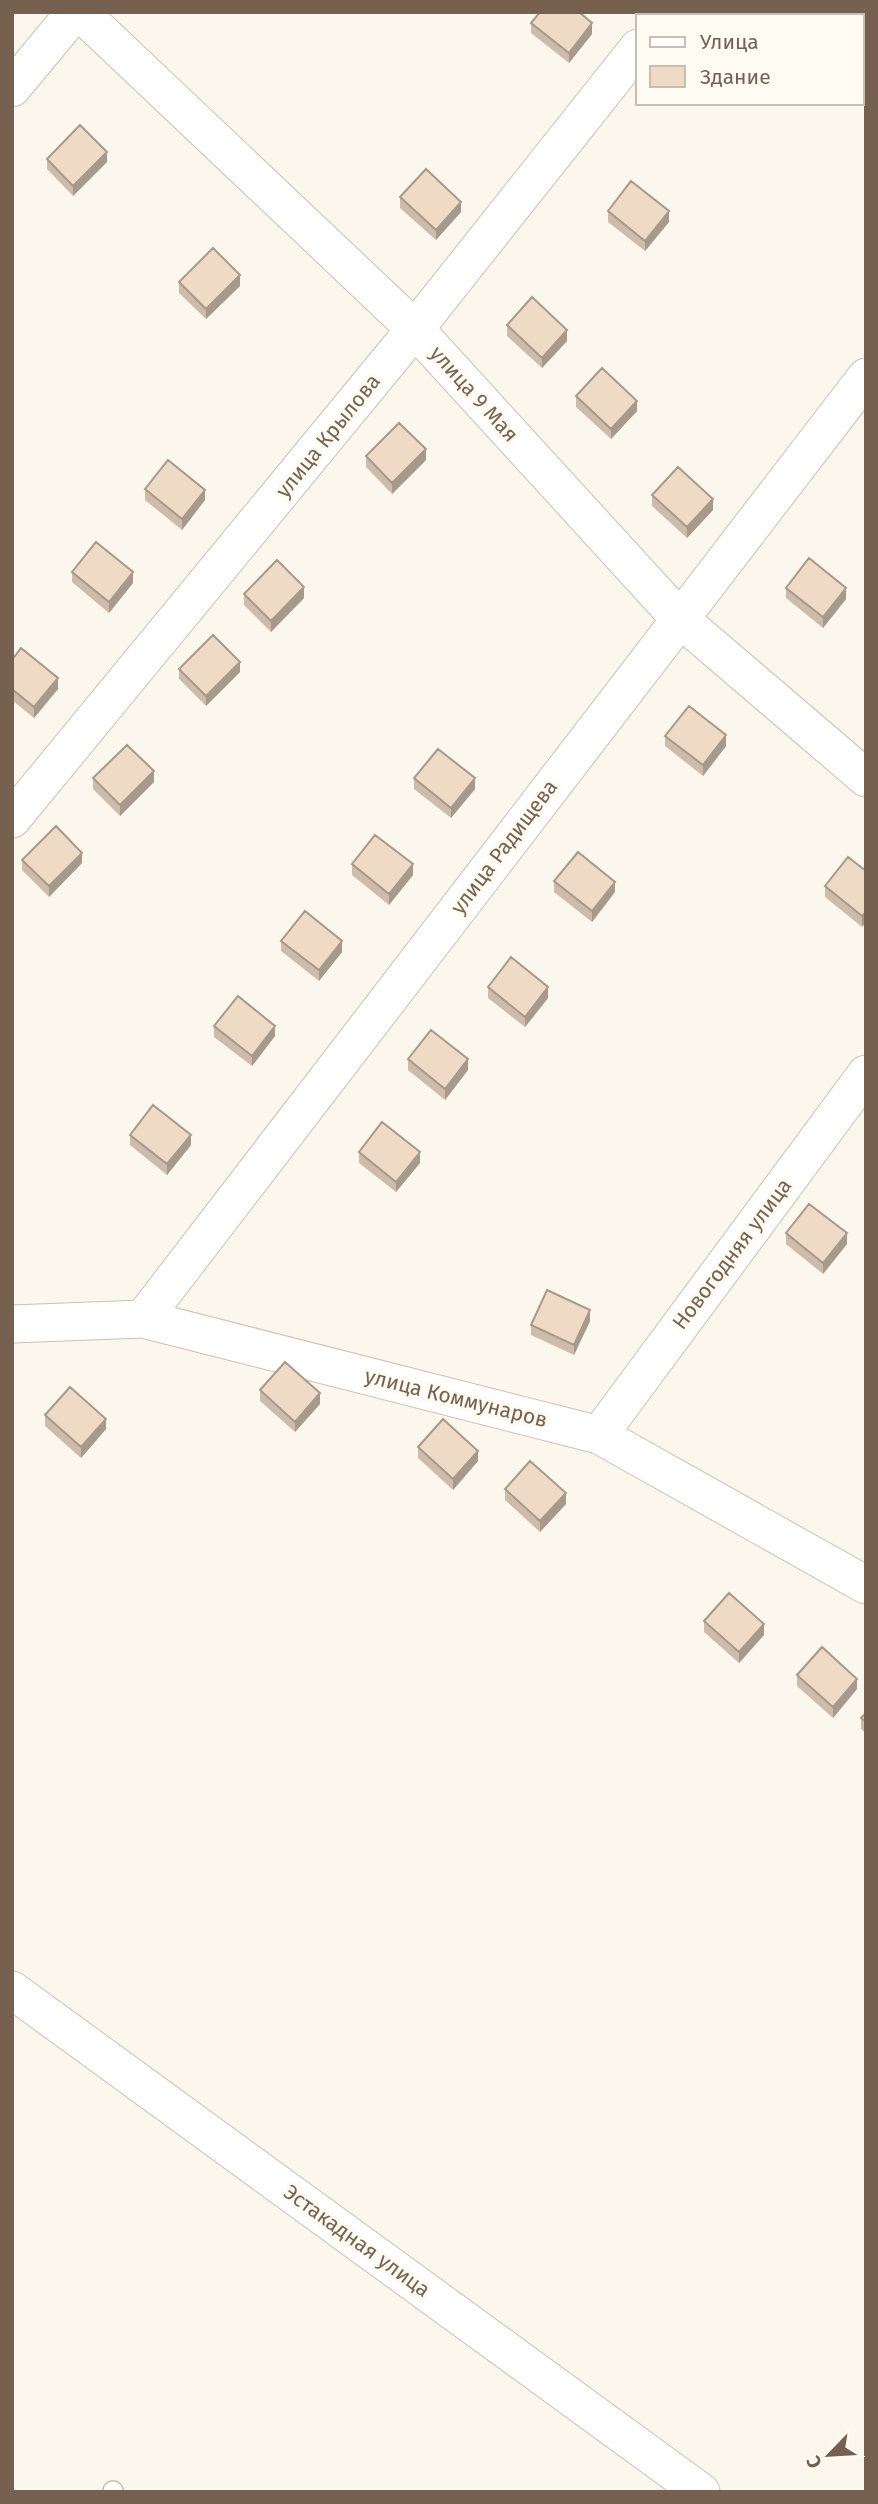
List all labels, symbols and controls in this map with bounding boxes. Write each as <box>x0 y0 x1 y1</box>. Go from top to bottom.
legend <box>636 14 864 105</box>
text: Улица <box>700 29 759 55</box>
text: Здание <box>700 64 771 90</box>
street label: улица 9 Мая <box>424 341 524 447</box>
street label: улица Крылова <box>270 369 386 503</box>
street label: улица Радищева <box>445 775 563 919</box>
street label: Новогодняя улица <box>667 1173 797 1335</box>
street label: улица Коммунаров <box>362 1363 550 1433</box>
street label: Эстакадная улица <box>279 2179 435 2303</box>
north arrow <box>794 2420 864 2490</box>
text: С <box>801 2452 827 2472</box>

